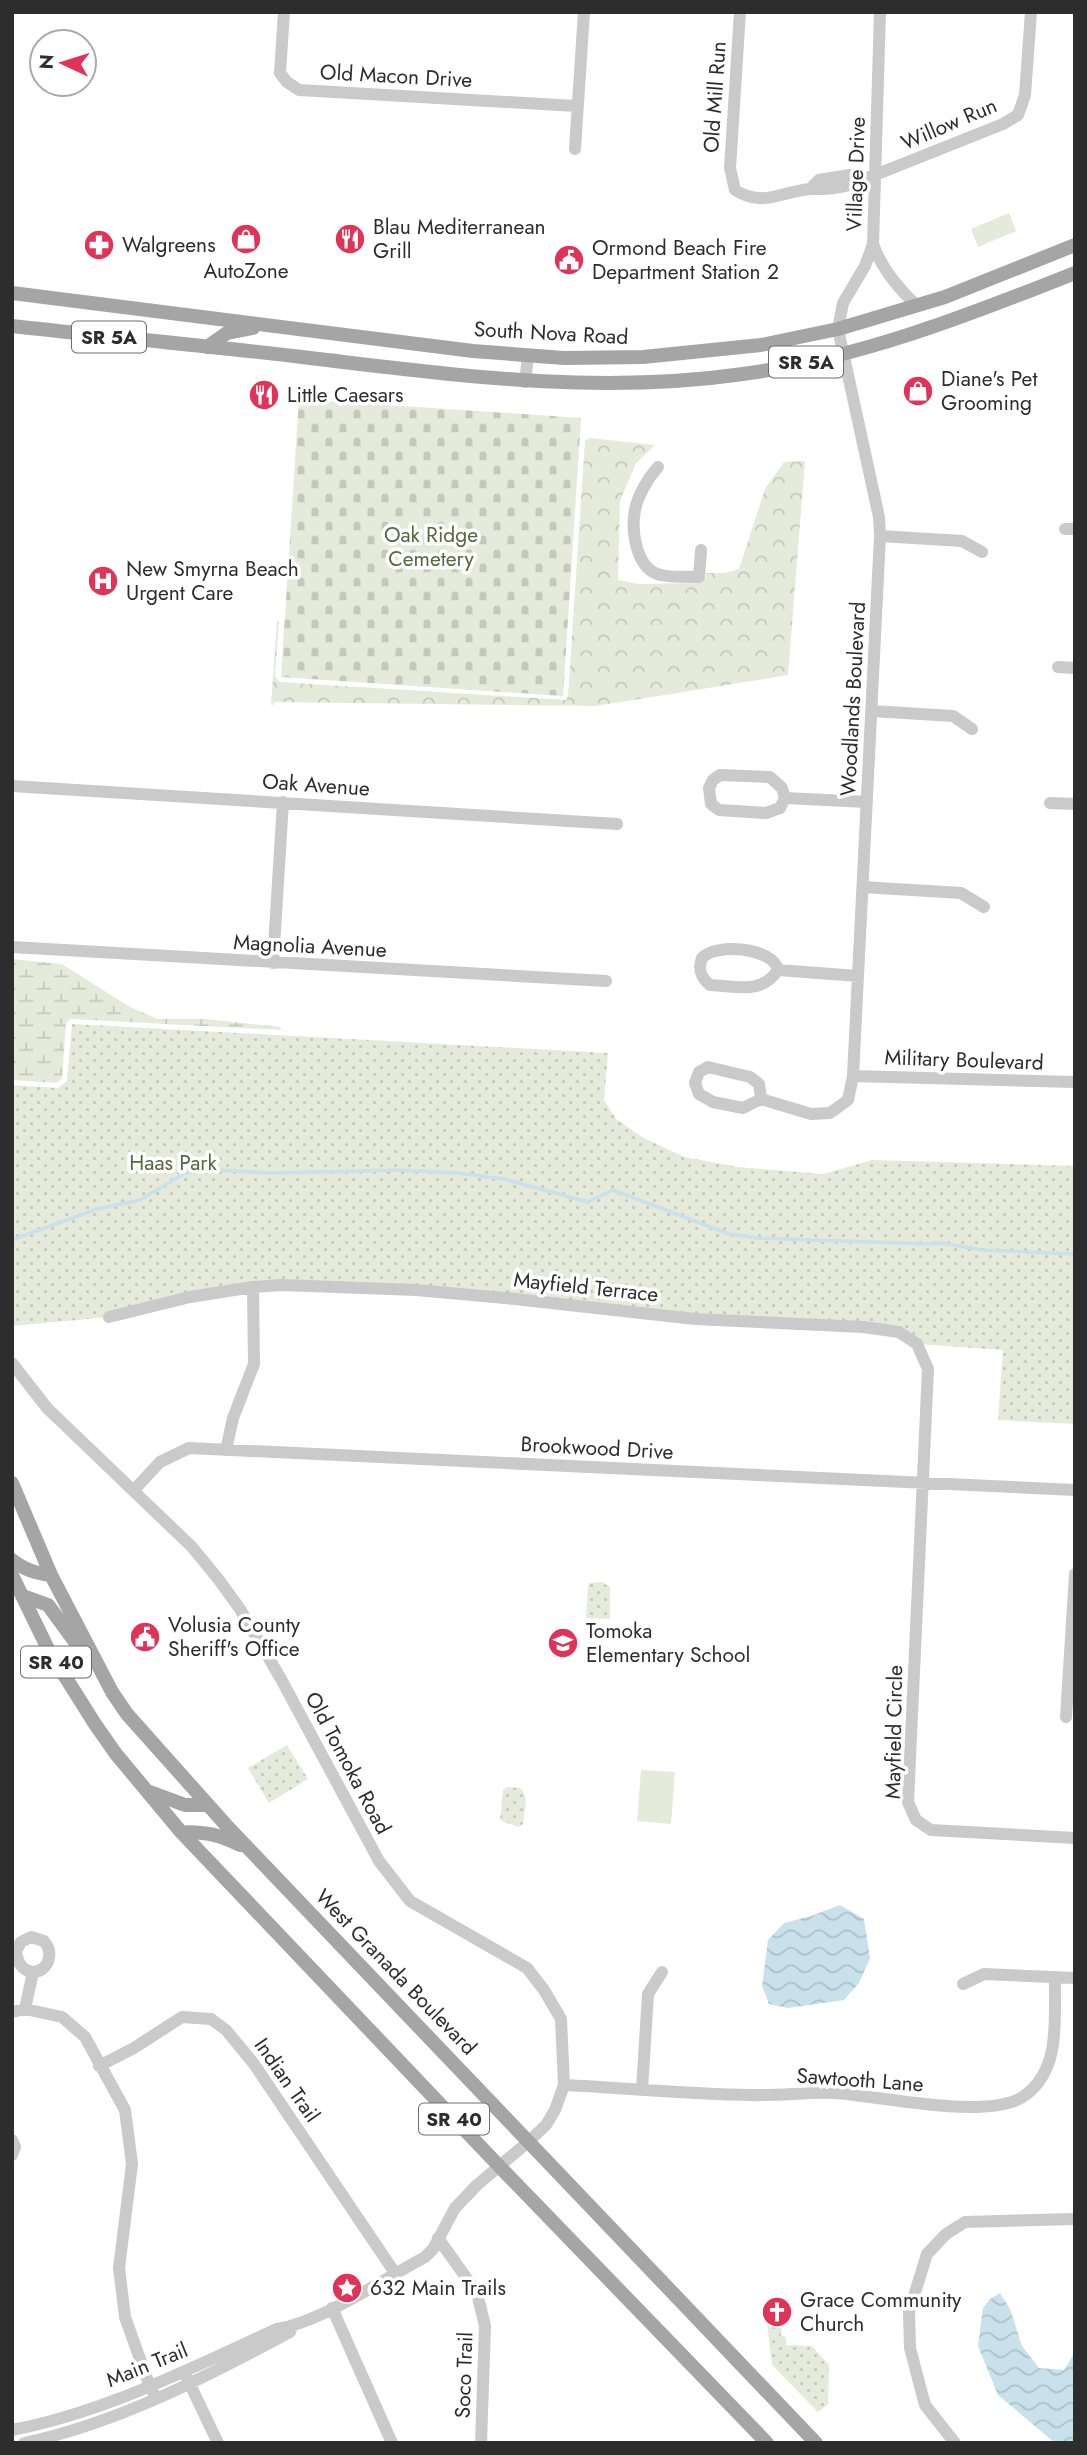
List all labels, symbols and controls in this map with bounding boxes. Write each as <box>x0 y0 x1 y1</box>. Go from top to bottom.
north arrow <box>28 28 98 98</box>
street label: Old Mill Run <box>696 40 734 154</box>
text: N <box>33 53 61 70</box>
street label: Old Macon Drive <box>319 57 473 95</box>
street label: Willow Run <box>896 90 1002 158</box>
street label: Village Drive <box>839 116 873 232</box>
place label: Blau Mediterranean Grill <box>373 212 546 266</box>
shop icon: AutoZone <box>229 222 263 256</box>
restaurant icon: Blau Mediterranean Grill <box>333 222 367 256</box>
pharmacy icon: Walgreens <box>82 228 116 262</box>
place label: Walgreens <box>122 230 216 260</box>
place label: Ormond Beach Fire Department Station 2 <box>592 233 779 287</box>
public building icon: Ormond Beach Fire Department Station 2 <box>552 243 586 277</box>
place label: AutoZone <box>203 256 289 286</box>
street label: South Nova Road <box>473 314 629 352</box>
road number: SR 5A <box>72 322 146 352</box>
road number: SR 5A <box>769 346 843 378</box>
place label: Diane's Pet Grooming <box>941 364 1037 418</box>
shop icon: Diane's Pet Grooming <box>901 374 935 408</box>
restaurant icon: Little Caesars <box>247 378 281 412</box>
place label: Little Caesars <box>287 380 403 410</box>
park label: Oak Ridge Cemetery <box>384 520 478 574</box>
place label: New Smyrna Beach Urgent Care <box>126 554 299 608</box>
hospital icon: New Smyrna Beach Urgent Care <box>86 564 120 598</box>
street label: Woodlands Boulevard <box>833 601 873 797</box>
street label: Oak Avenue <box>261 766 371 804</box>
street label: Magnolia Avenue <box>232 927 388 965</box>
street label: Military Boulevard <box>884 1042 1044 1078</box>
park label: Haas Park <box>129 1148 217 1178</box>
street label: Mayfield Terrace <box>512 1264 660 1310</box>
street label: Brookwood Drive <box>520 1429 674 1467</box>
place label: Volusia County Sheriff's Office <box>168 1610 301 1664</box>
place label: Tomoka Elementary School <box>586 1616 750 1670</box>
public building icon: Volusia County Sheriff's Office <box>128 1620 162 1654</box>
school or university icon: Tomoka Elementary School <box>546 1626 580 1660</box>
road number: SR 40 <box>21 1646 91 1678</box>
street label: Mayfield Circle <box>878 1665 910 1799</box>
street label: Old Tomoka Road <box>298 1686 398 1840</box>
street label: West Granada Boulevard <box>308 1882 484 2062</box>
street label: Indian Trail <box>247 2032 327 2128</box>
street label: Sawtooth Lane <box>795 2061 925 2099</box>
road number: SR 40 <box>419 2104 489 2134</box>
place icon: 632 Main Trails <box>330 2271 364 2305</box>
place label: 632 Main Trails <box>370 2273 506 2303</box>
place label: Grace Community Church <box>800 2285 962 2339</box>
church icon: Grace Community Church <box>760 2295 794 2329</box>
street label: Soco Trail <box>448 2331 480 2419</box>
street label: Main Trail <box>102 2335 192 2395</box>

